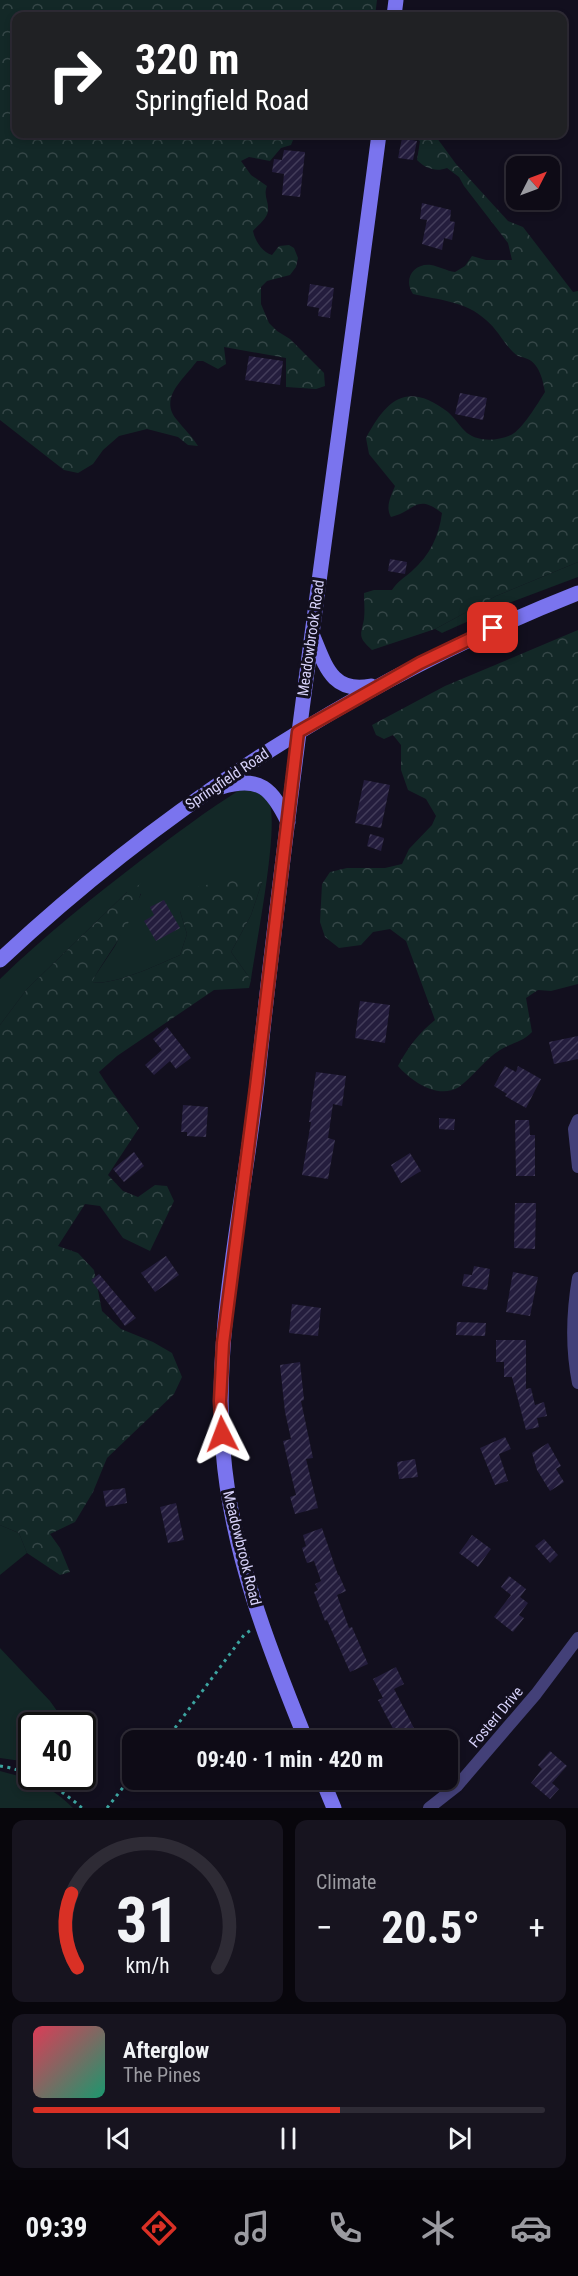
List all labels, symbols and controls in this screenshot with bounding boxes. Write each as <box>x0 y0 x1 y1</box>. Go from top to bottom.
text: 320 m <box>135 35 240 84</box>
icon: right <box>36 36 114 114</box>
text: Springfield Road <box>135 85 309 117</box>
north arrow <box>506 156 560 210</box>
map controls <box>506 156 560 210</box>
street label: Meadowbrook Road <box>294 579 328 697</box>
pin <box>467 602 518 653</box>
icon: arrive <box>476 611 509 644</box>
street label: Springfield Road <box>182 745 272 813</box>
position arrow <box>190 1402 254 1466</box>
street label: Meadowbrook Road <box>219 1489 265 1607</box>
street label: Fosteri Drive <box>465 1683 527 1751</box>
speed limit sign: 40 <box>18 1712 96 1790</box>
text: 09:40 · 1 min · 420 m <box>197 1747 383 1772</box>
text: Climate <box>316 1870 376 1894</box>
text: 31 <box>116 1884 179 1957</box>
text: 20.5° <box>381 1901 480 1954</box>
text: − <box>316 1908 333 1947</box>
text: + <box>529 1908 545 1947</box>
text: km/h <box>125 1953 170 1978</box>
text: Afterglow <box>123 2038 209 2063</box>
text: The Pines <box>123 2063 201 2087</box>
icon: previous <box>102 2122 135 2155</box>
icon: pause <box>272 2122 305 2155</box>
icon: next <box>443 2122 476 2155</box>
icon: directions <box>138 2207 180 2249</box>
icon: music <box>231 2207 273 2249</box>
icon: phone <box>324 2207 366 2249</box>
icon: climate <box>417 2207 459 2249</box>
icon: car <box>510 2207 552 2249</box>
text: 09:39 <box>26 2212 87 2244</box>

